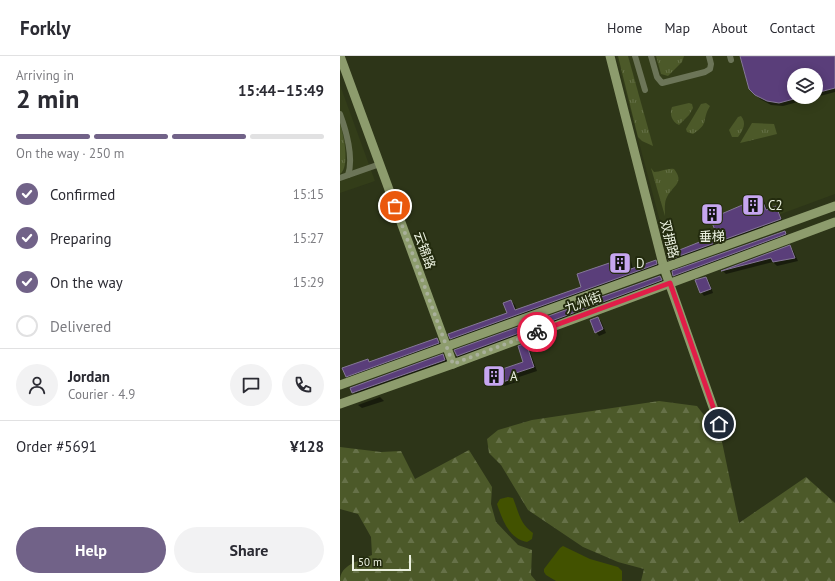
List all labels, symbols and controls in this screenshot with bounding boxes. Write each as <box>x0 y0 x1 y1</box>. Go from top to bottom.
text: Forkly <box>20 16 71 40</box>
text: Home <box>607 19 642 37</box>
text: Map <box>664 19 690 37</box>
text: About <box>712 19 748 37</box>
text: Contact <box>770 19 815 37</box>
text: Arriving in <box>16 67 74 84</box>
map controls <box>787 68 823 104</box>
button: layers <box>787 68 823 104</box>
text: 15:44–15:49 <box>238 81 324 100</box>
text: 2 min <box>16 82 79 115</box>
text: On the way · 250 m <box>16 145 124 162</box>
icon: check <box>16 183 38 205</box>
text: Confirmed <box>50 185 115 204</box>
text: 15:15 <box>293 186 324 203</box>
pin <box>378 189 412 223</box>
building icon: C2 <box>740 192 766 218</box>
icon: bag <box>384 195 406 217</box>
place label: C2 <box>768 197 783 214</box>
building icon: 垂梯 <box>699 201 725 227</box>
street label: 双拥路 <box>657 218 682 260</box>
icon: check <box>16 227 38 249</box>
place label: 垂梯 <box>699 228 725 245</box>
text: Preparing <box>50 229 112 248</box>
street label: 云锦路 <box>410 229 439 271</box>
text: 15:27 <box>293 230 324 247</box>
building icon: D <box>607 250 633 276</box>
place label: D <box>636 255 645 272</box>
icon: check <box>16 271 38 293</box>
text: On the way <box>50 273 123 292</box>
text: 15:29 <box>293 274 324 291</box>
street label: 九州街 <box>562 288 604 317</box>
courier <box>517 312 557 352</box>
text: Delivered <box>50 317 111 336</box>
icon: bike <box>526 321 548 343</box>
building icon: A <box>481 363 507 389</box>
button: person <box>16 364 58 406</box>
button: chat <box>230 364 272 406</box>
button: phone <box>282 364 324 406</box>
text: Jordan <box>68 367 110 386</box>
place label: A <box>510 368 518 385</box>
text: Courier · 4.9 <box>68 386 135 403</box>
pin <box>702 407 736 441</box>
icon: home <box>708 413 730 435</box>
text: Order #5691 <box>16 437 97 456</box>
text: ¥128 <box>290 437 324 456</box>
button: Help <box>16 527 166 573</box>
button: Share <box>174 527 324 573</box>
scale bar <box>352 553 411 572</box>
text: 50 m <box>358 555 382 569</box>

